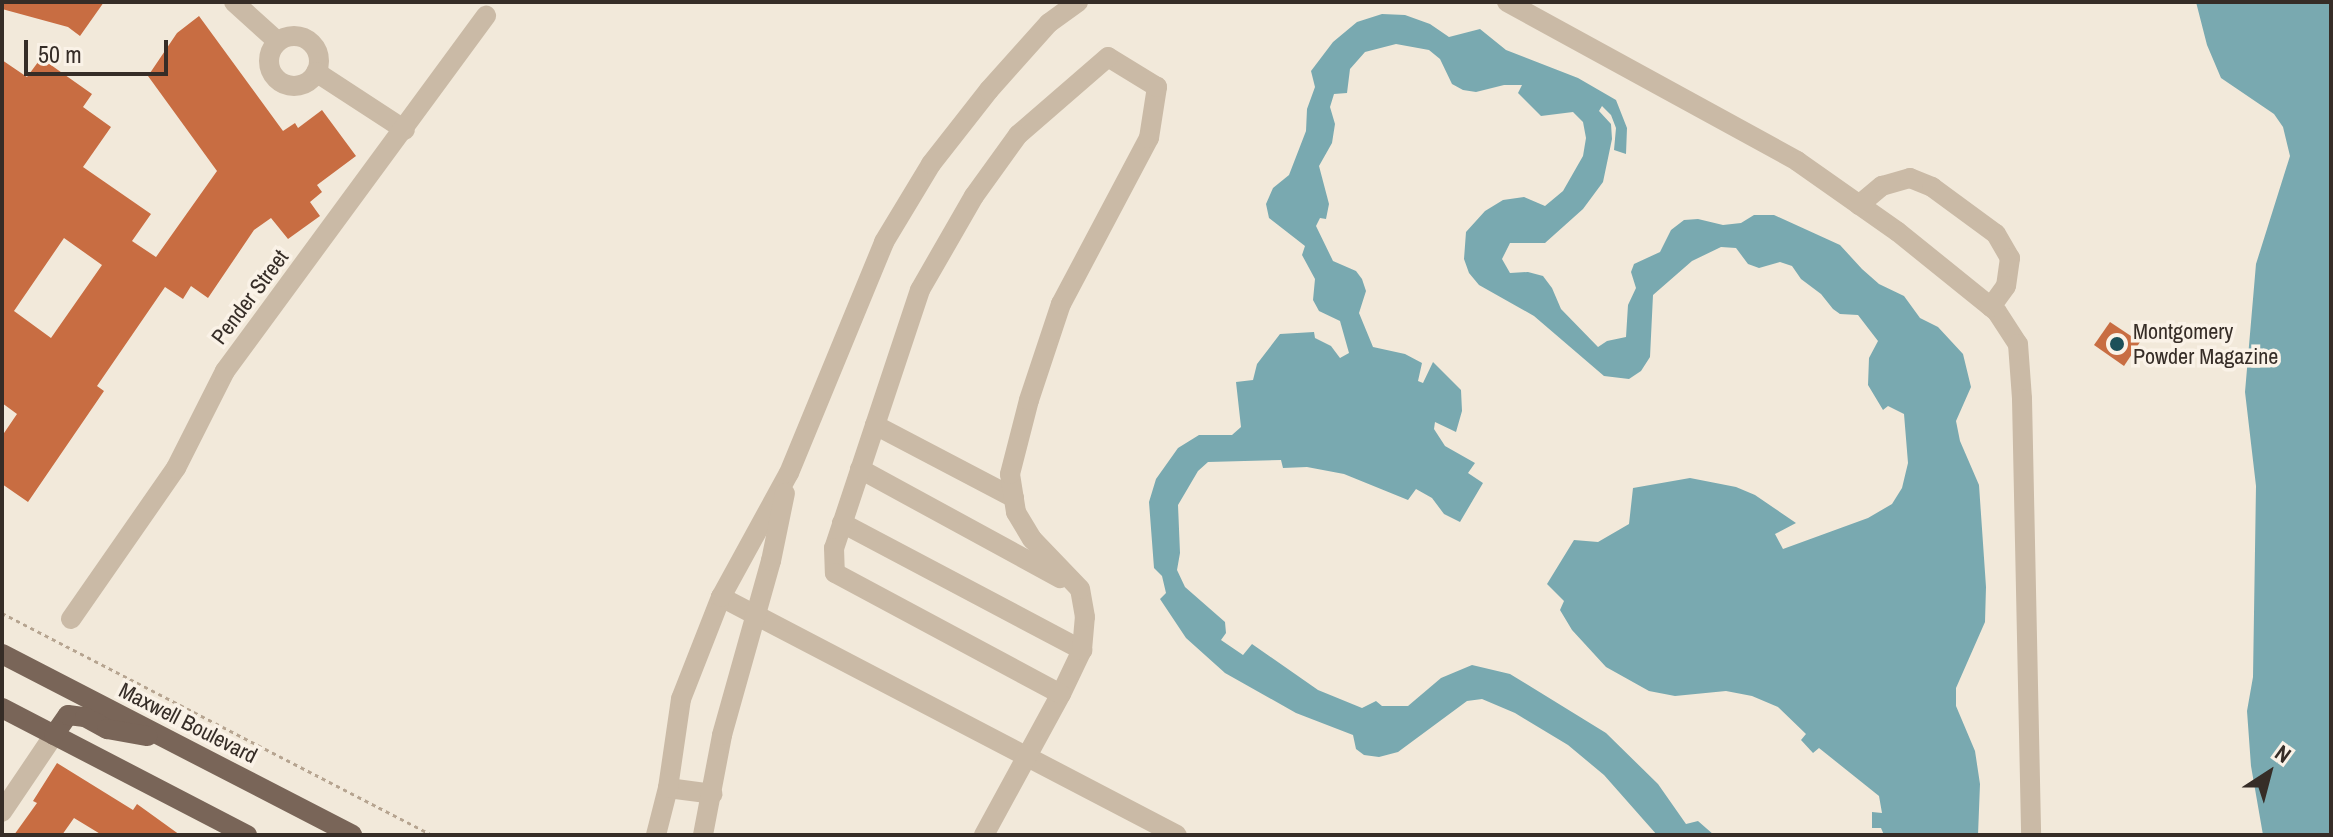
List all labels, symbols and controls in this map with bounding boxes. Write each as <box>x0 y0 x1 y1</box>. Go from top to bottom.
scale bar <box>28 24 172 74</box>
text: 50 m <box>38 38 82 70</box>
street label: Pender Street <box>206 245 294 349</box>
place label: Montgomery Powder Magazine <box>2133 318 2278 370</box>
marker: Montgomery Powder Magazine <box>2108 335 2126 353</box>
street label: Maxwell Boulevard <box>115 677 261 769</box>
north arrow <box>2229 733 2309 813</box>
text: N <box>2269 738 2297 770</box>

